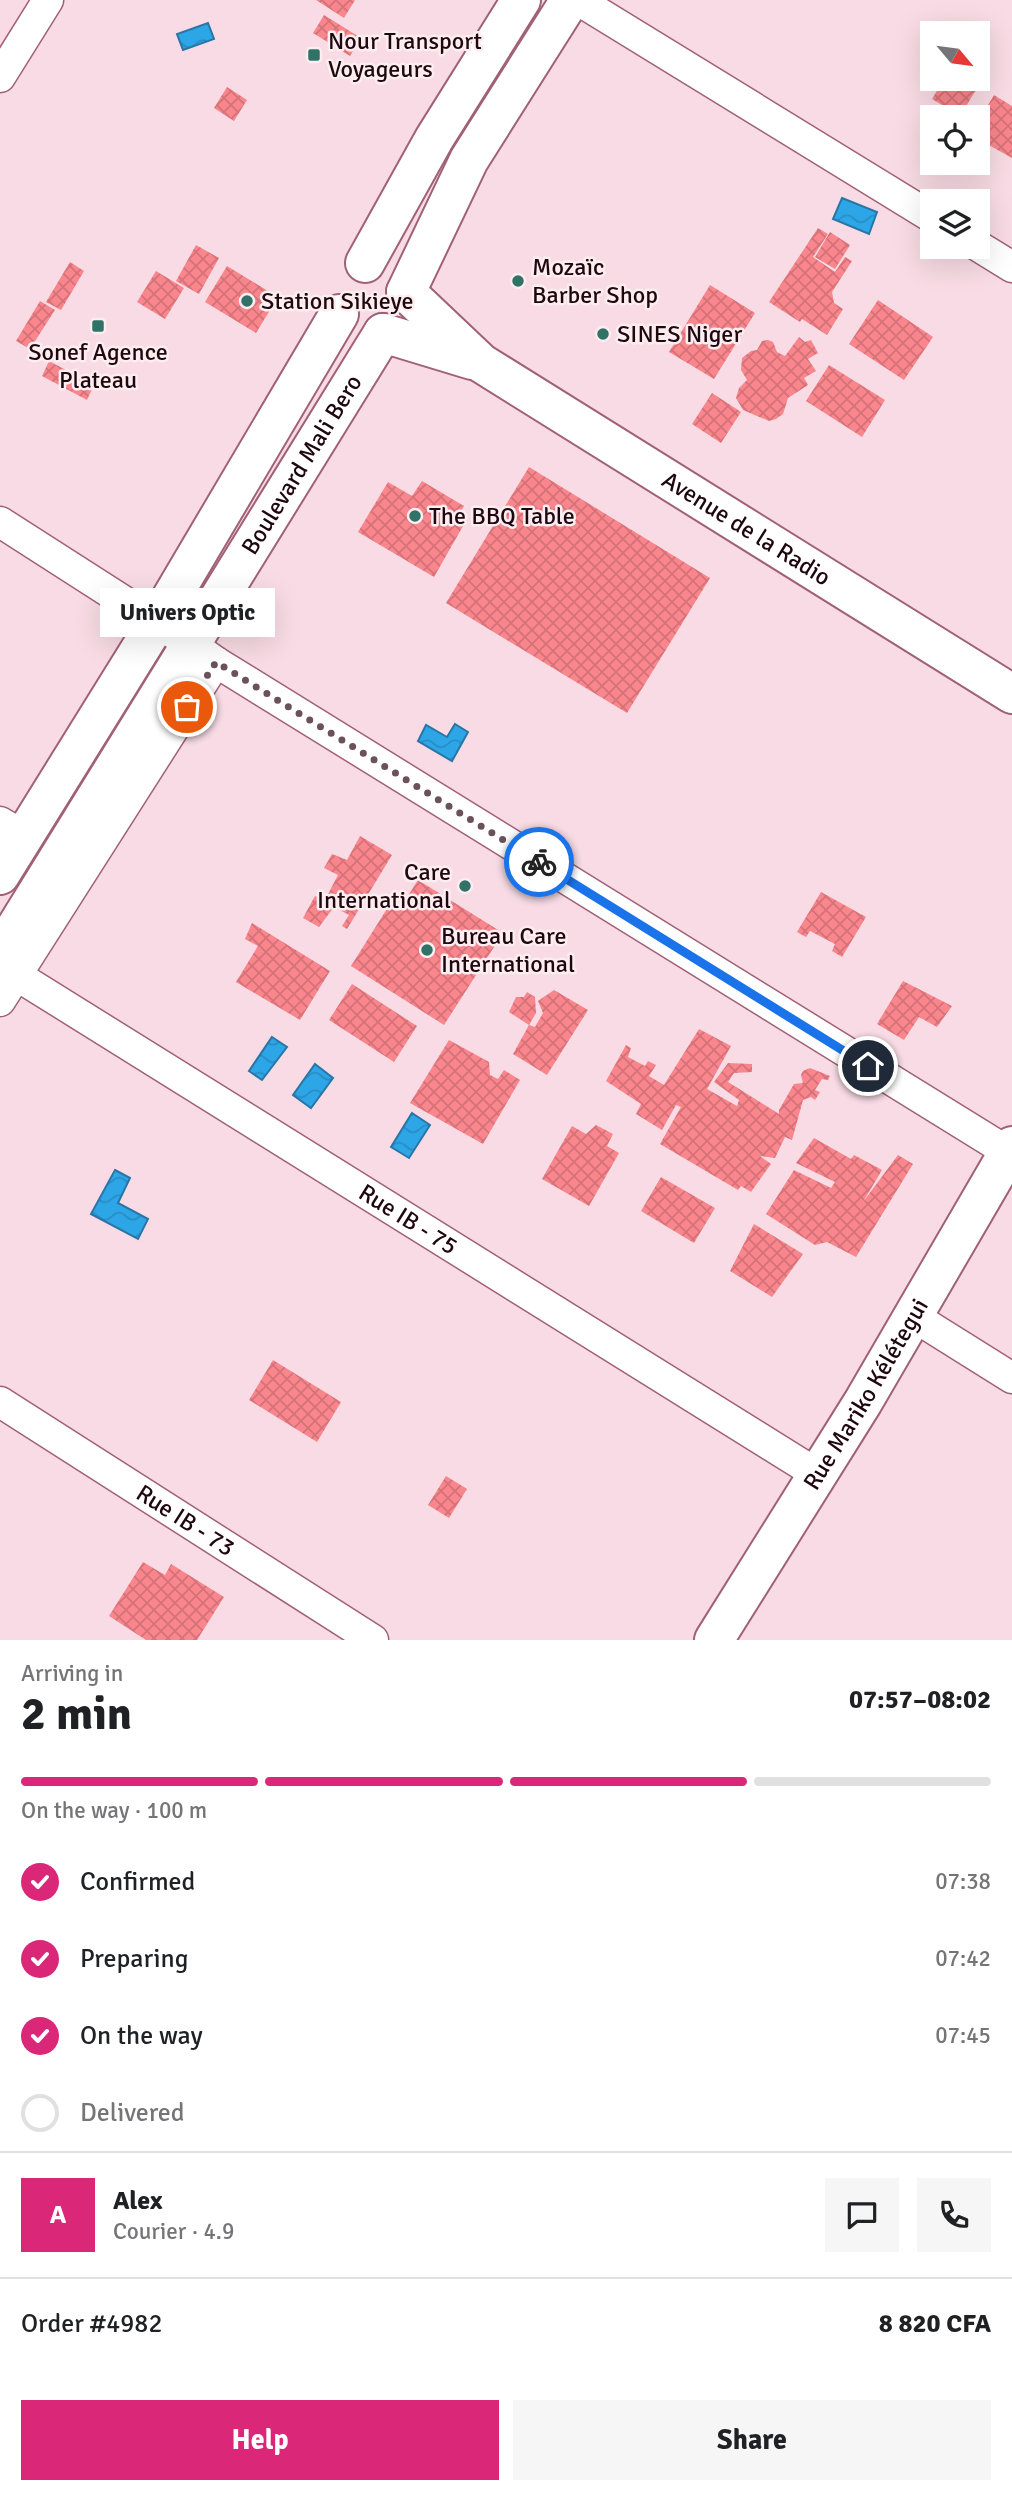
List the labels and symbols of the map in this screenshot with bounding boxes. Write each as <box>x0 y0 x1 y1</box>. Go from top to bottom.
north arrow <box>920 21 990 91</box>
place label: Nour Transport Voyageurs <box>328 26 482 84</box>
marker: Nour Transport Voyageurs <box>306 47 322 63</box>
place label: Mozaïc Barber Shop <box>532 252 658 310</box>
marker: Mozaïc Barber Shop <box>510 273 526 289</box>
place label: Station Sikieye <box>261 286 413 316</box>
marker: Station Sikieye <box>239 293 255 309</box>
marker: Sonef Agence Plateau <box>90 318 106 334</box>
place label: SINES Niger <box>617 319 742 349</box>
marker: SINES Niger <box>595 326 611 342</box>
place label: Sonef Agence Plateau <box>28 337 168 395</box>
street label: Boulevard Mali Bero <box>235 369 369 560</box>
street label: Avenue de la Radio <box>657 465 836 592</box>
place label: The BBQ Table <box>429 501 575 531</box>
marker: The BBQ Table <box>407 508 423 524</box>
callout: Univers Optic <box>100 588 274 637</box>
pin <box>157 677 217 737</box>
courier <box>504 827 574 897</box>
place label: Care International <box>317 857 451 915</box>
marker: Care International <box>457 878 473 894</box>
place label: Bureau Care International <box>441 921 575 979</box>
marker: Bureau Care International <box>419 942 435 958</box>
pin <box>838 1036 898 1096</box>
street label: Rue IB - 75 <box>353 1177 463 1261</box>
street label: Rue Mariko Kélétegui <box>797 1293 935 1495</box>
street label: Rue IB - 73 <box>131 1478 240 1563</box>

